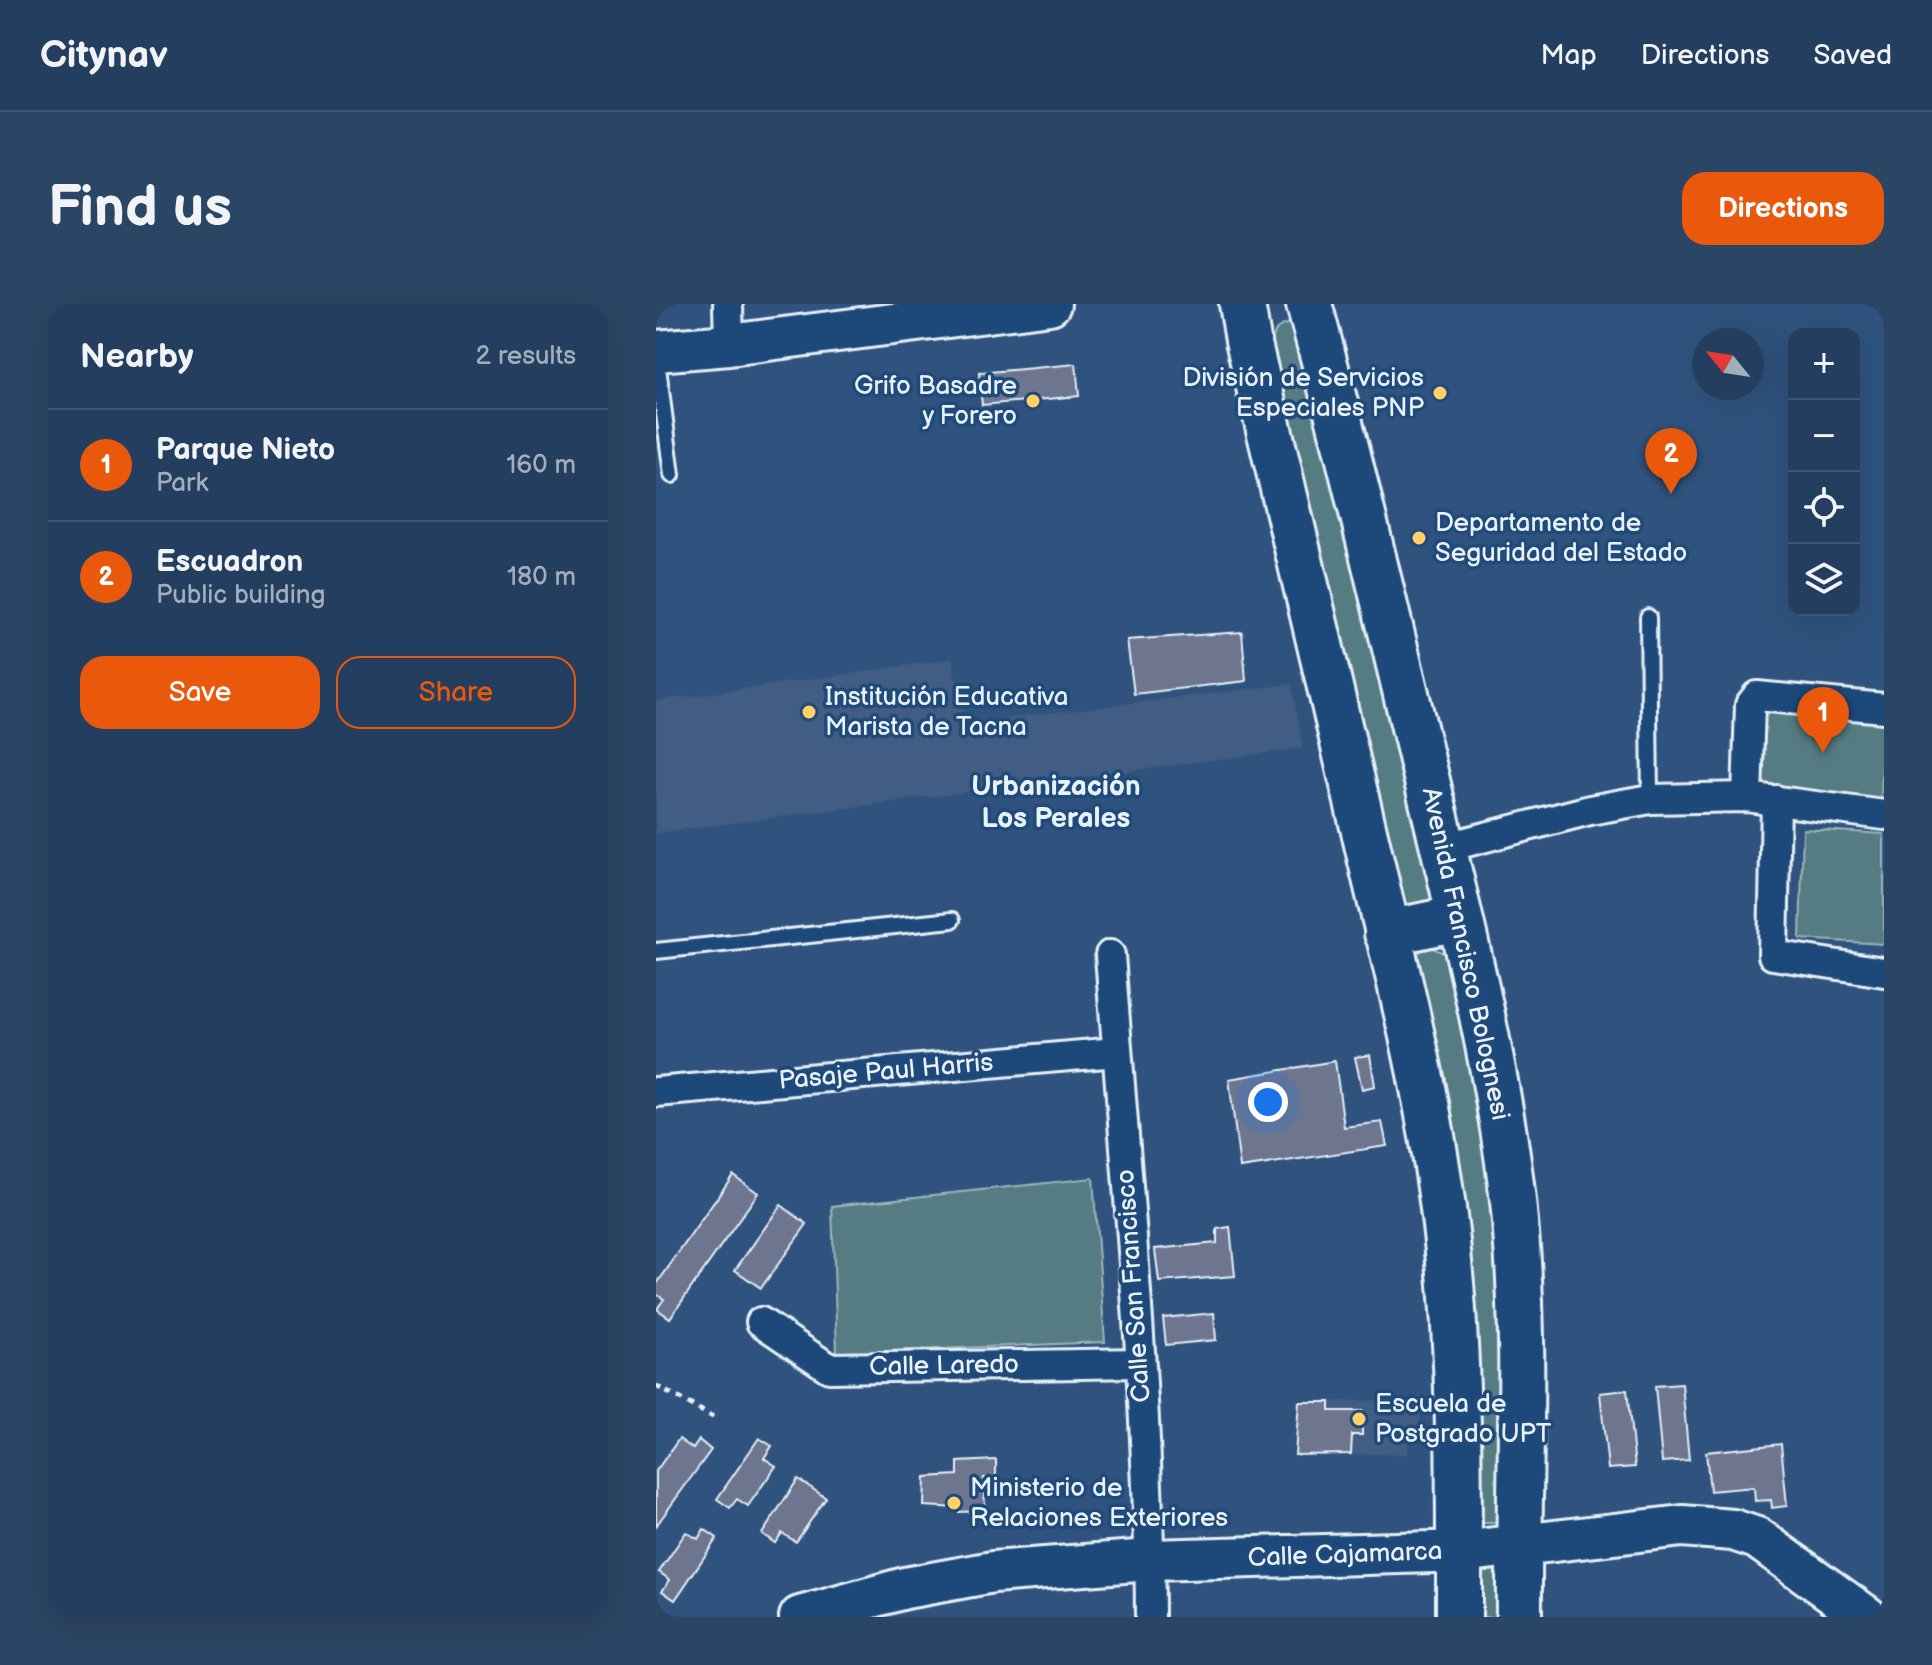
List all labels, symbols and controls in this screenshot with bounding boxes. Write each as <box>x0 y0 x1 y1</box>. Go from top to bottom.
text: Citynav <box>40 33 167 78</box>
text: Map <box>1540 39 1597 72</box>
text: Directions <box>1641 39 1769 72</box>
text: Saved <box>1813 39 1892 72</box>
button: Directions <box>1682 172 1884 245</box>
text: Find us <box>48 175 232 242</box>
north arrow <box>1692 328 1764 400</box>
map controls <box>1788 328 1860 616</box>
button: + <box>1788 328 1860 400</box>
text: Nearby <box>80 336 194 377</box>
text: 2 results <box>476 341 576 372</box>
place label: División de Servicios Especiales PNP <box>1182 363 1424 424</box>
place label: Grifo Basadre y Forero <box>854 371 1017 432</box>
marker: División de Servicios Especiales PNP <box>1431 384 1449 402</box>
marker: Grifo Basadre y Forero <box>1024 392 1042 410</box>
button: − <box>1788 400 1860 472</box>
pin: 2 <box>1645 428 1697 494</box>
text: Parque Nieto <box>156 432 335 468</box>
text: 1 <box>101 450 111 481</box>
text: 160 m <box>506 450 576 481</box>
text: Park <box>156 468 208 499</box>
button: locate <box>1788 472 1860 544</box>
place label: Departamento de Seguridad del Estado <box>1435 508 1687 569</box>
marker: Departamento de Seguridad del Estado <box>1410 529 1428 547</box>
text: Escuadron <box>156 544 303 580</box>
button: layers <box>1788 544 1860 616</box>
text: 2 <box>98 562 114 593</box>
text: 180 m <box>507 562 576 593</box>
text: Public building <box>156 580 325 611</box>
button: Save <box>80 656 320 729</box>
button: Share <box>336 656 576 729</box>
place label: Institución Educativa Marista de Tacna <box>825 682 1069 743</box>
pin: 1 <box>1797 687 1849 753</box>
marker: Institución Educativa Marista de Tacna <box>800 703 818 721</box>
district label: Urbanización Los Perales <box>971 770 1141 835</box>
street label: Avenida Francisco Bolognesi <box>1415 785 1515 1123</box>
street label: Pasaje Paul Harris <box>778 1047 995 1097</box>
your location <box>1248 1082 1288 1122</box>
street label: Calle San Francisco <box>1110 1168 1158 1404</box>
street label: Calle Laredo <box>869 1349 1019 1383</box>
place label: Escuela de Postgrado UPT <box>1375 1389 1552 1450</box>
marker: Escuela de Postgrado UPT <box>1350 1410 1368 1428</box>
place label: Ministerio de Relaciones Exteriores <box>970 1473 1228 1534</box>
marker: Ministerio de Relaciones Exteriores <box>945 1494 963 1512</box>
street label: Calle Cajamarca <box>1247 1536 1443 1574</box>

